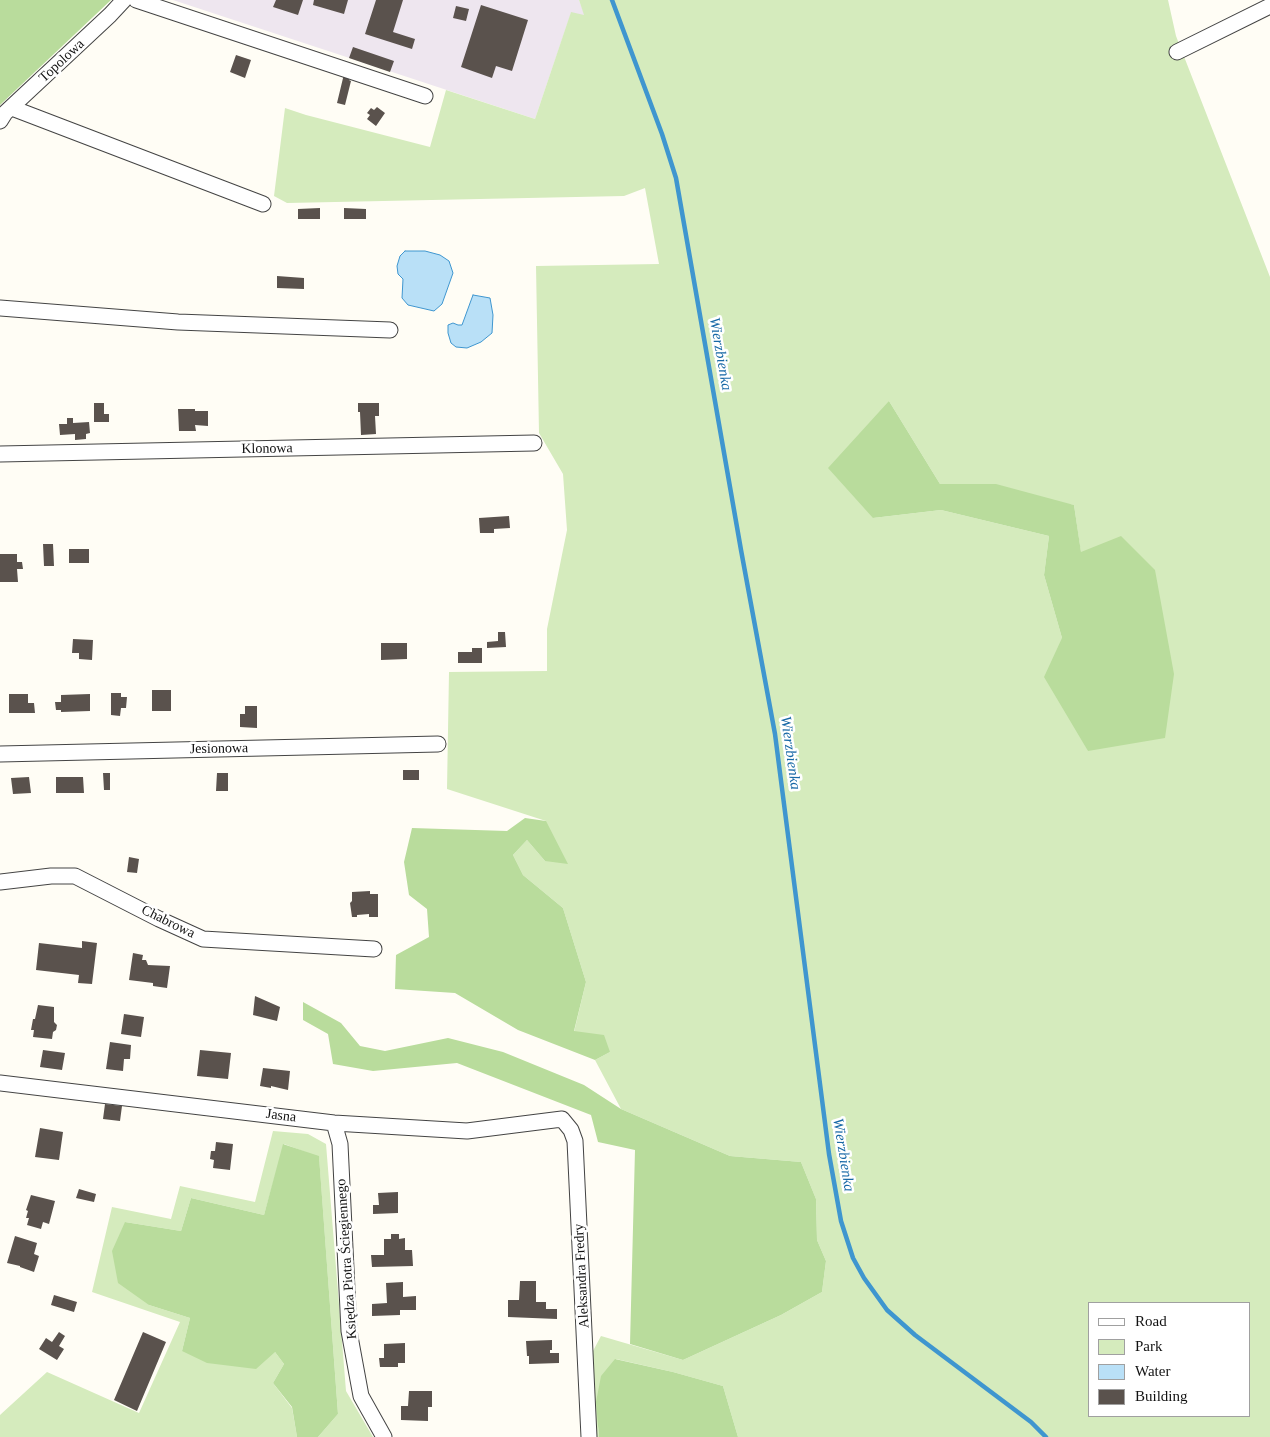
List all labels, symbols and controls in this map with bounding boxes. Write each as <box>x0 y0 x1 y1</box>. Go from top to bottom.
street label: Topolowa <box>36 36 88 86</box>
water label: Wierzbienka <box>705 316 735 392</box>
street label: Klonowa <box>241 440 293 458</box>
water label: Wierzbienka <box>776 715 804 791</box>
street label: Jesionowa <box>190 740 248 758</box>
street label: Chabrowa <box>138 902 198 942</box>
street label: Jasna <box>265 1106 297 1126</box>
water label: Wierzbienka <box>828 1117 858 1193</box>
street label: Księdza Piotra Ściegiennego <box>333 1178 361 1340</box>
street label: Aleksandra Fredry <box>571 1223 593 1329</box>
legend <box>1088 1302 1250 1417</box>
text: Road <box>1135 1313 1167 1329</box>
text: Park <box>1135 1338 1163 1354</box>
text: Water <box>1135 1363 1170 1379</box>
text: Building <box>1135 1388 1188 1404</box>

